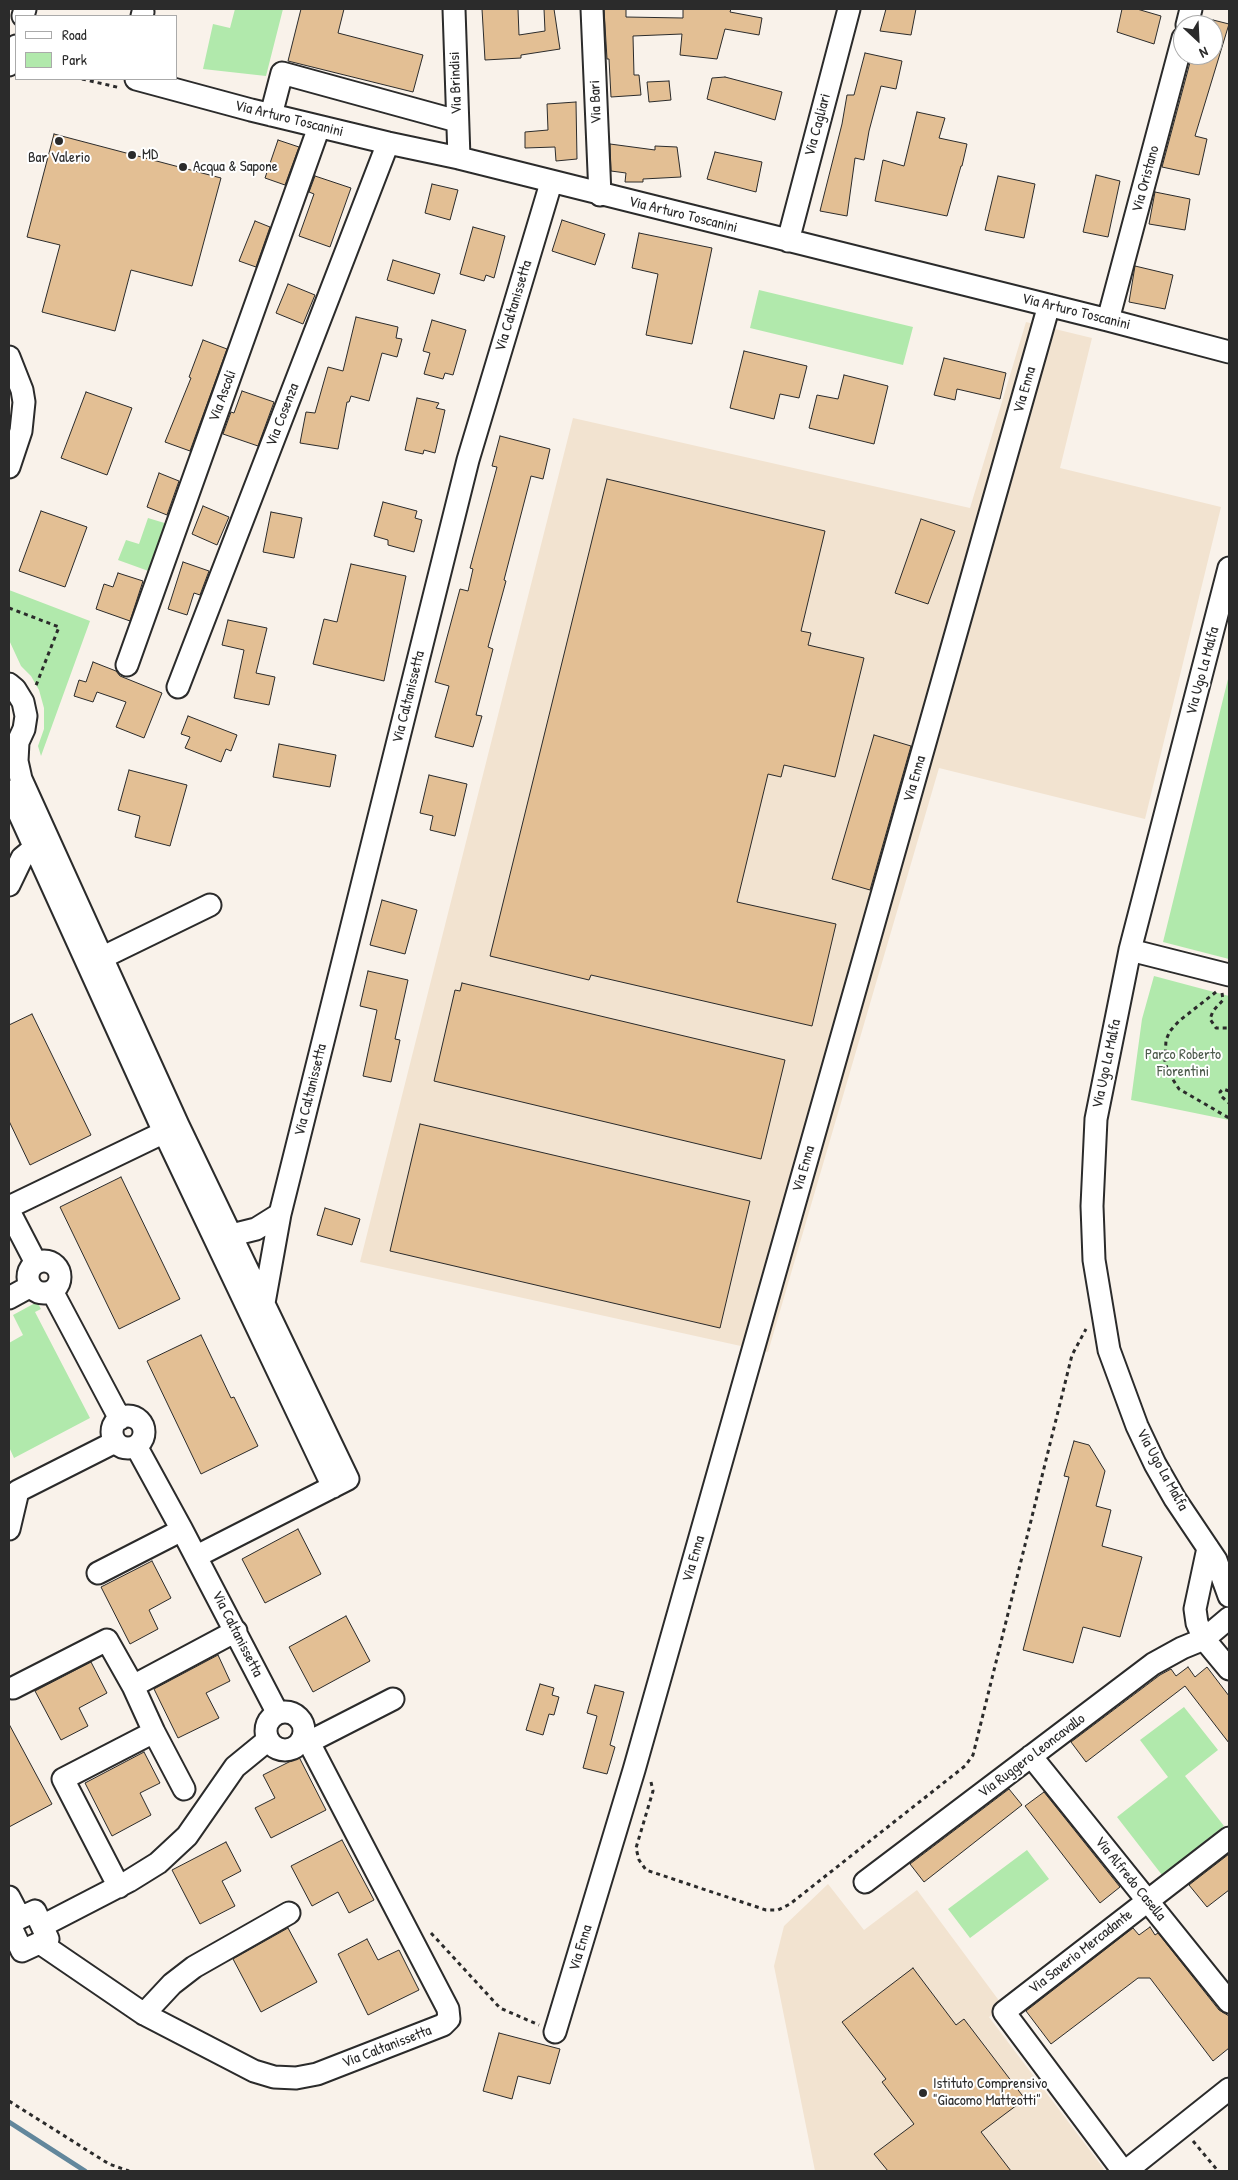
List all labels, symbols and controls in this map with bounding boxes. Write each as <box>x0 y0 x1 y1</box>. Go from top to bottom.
legend <box>15 15 178 80</box>
north arrow <box>1173 15 1223 65</box>
text: Road <box>62 24 87 45</box>
text: N <box>1197 43 1212 63</box>
text: Park <box>62 49 87 70</box>
street label: Via Brindisi <box>446 51 466 115</box>
street label: Via Bari <box>586 80 606 124</box>
street label: Via Cagliari <box>801 92 835 158</box>
street label: Via Arturo Toscanini <box>233 97 345 141</box>
marker: Bar Valerio <box>53 135 65 147</box>
street label: Via Oristano <box>1128 144 1164 214</box>
place label: MD <box>142 146 158 164</box>
place label: Bar Valerio <box>28 149 90 167</box>
marker: MD <box>126 149 138 161</box>
place label: Acqua & Sapone <box>193 158 278 176</box>
marker: Acqua & Sapone <box>177 161 189 173</box>
street label: Via Arturo Toscanini <box>627 193 739 237</box>
street label: Via Caltanissetta <box>492 258 536 354</box>
street label: Via Arturo Toscanini <box>1020 290 1132 334</box>
street label: Via Enna <box>1010 365 1040 415</box>
street label: Via Ascoli <box>205 368 241 424</box>
street label: Via Cosenza <box>263 381 303 449</box>
street label: Via Ugo La Malfa <box>1183 625 1223 717</box>
street label: Via Caltanissetta <box>389 649 429 745</box>
street label: Via Enna <box>900 754 930 804</box>
street label: Via Ugo La Malfa <box>1089 1018 1125 1110</box>
street label: Via Caltanissetta <box>291 1042 331 1138</box>
park label: Parco Roberto Fiorentini <box>1145 1046 1221 1081</box>
street label: Via Enna <box>789 1144 819 1194</box>
street label: Via Ugo La Malfa <box>1132 1426 1192 1514</box>
street label: Via Enna <box>679 1534 709 1584</box>
street label: Via Caltanissetta <box>208 1588 266 1680</box>
street label: Via Ruggero Leoncavallo <box>975 1710 1089 1802</box>
street label: Via Alfredo Casella <box>1091 1833 1169 1925</box>
street label: Via Saverio Mercadante <box>1026 1906 1136 1998</box>
street label: Via Enna <box>565 1923 597 1973</box>
street label: Via Caltanissetta <box>340 2022 434 2072</box>
place label: Istituto Comprensivo "Giacomo Matteotti" <box>933 2075 1047 2110</box>
marker: Istituto Comprensivo "Giacomo Matteotti" <box>917 2087 929 2099</box>

